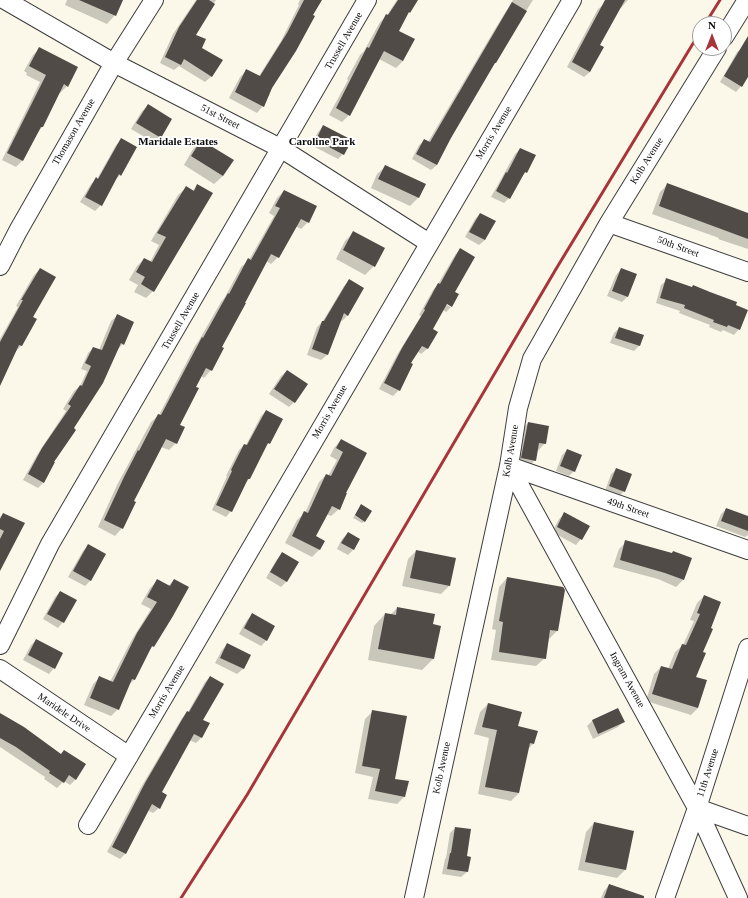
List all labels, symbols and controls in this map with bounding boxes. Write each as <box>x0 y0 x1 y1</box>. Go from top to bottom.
street label: Trussell Avenue <box>323 10 365 72</box>
north arrow <box>692 16 732 56</box>
text: N <box>708 19 716 31</box>
street label: Thomason Avenue <box>50 96 98 168</box>
street label: 51st Street <box>198 102 242 132</box>
street label: Morris Avenue <box>473 104 515 162</box>
district label: Maridale Estates <box>138 135 218 149</box>
district label: Caroline Park <box>289 135 355 149</box>
street label: Kolb Avenue <box>628 135 666 187</box>
street label: 50th Street <box>655 234 701 260</box>
street label: Trussell Avenue <box>160 290 202 352</box>
street label: Morris Avenue <box>310 383 350 441</box>
street label: Kolb Avenue <box>501 424 521 478</box>
street label: 49th Street <box>605 495 651 521</box>
street label: Ingram Avenue <box>607 650 647 710</box>
street label: Morris Avenue <box>146 663 188 721</box>
street label: Maridele Drive <box>35 691 93 735</box>
street label: Kolb Avenue <box>431 741 453 795</box>
street label: 11th Avenue <box>695 747 721 799</box>

